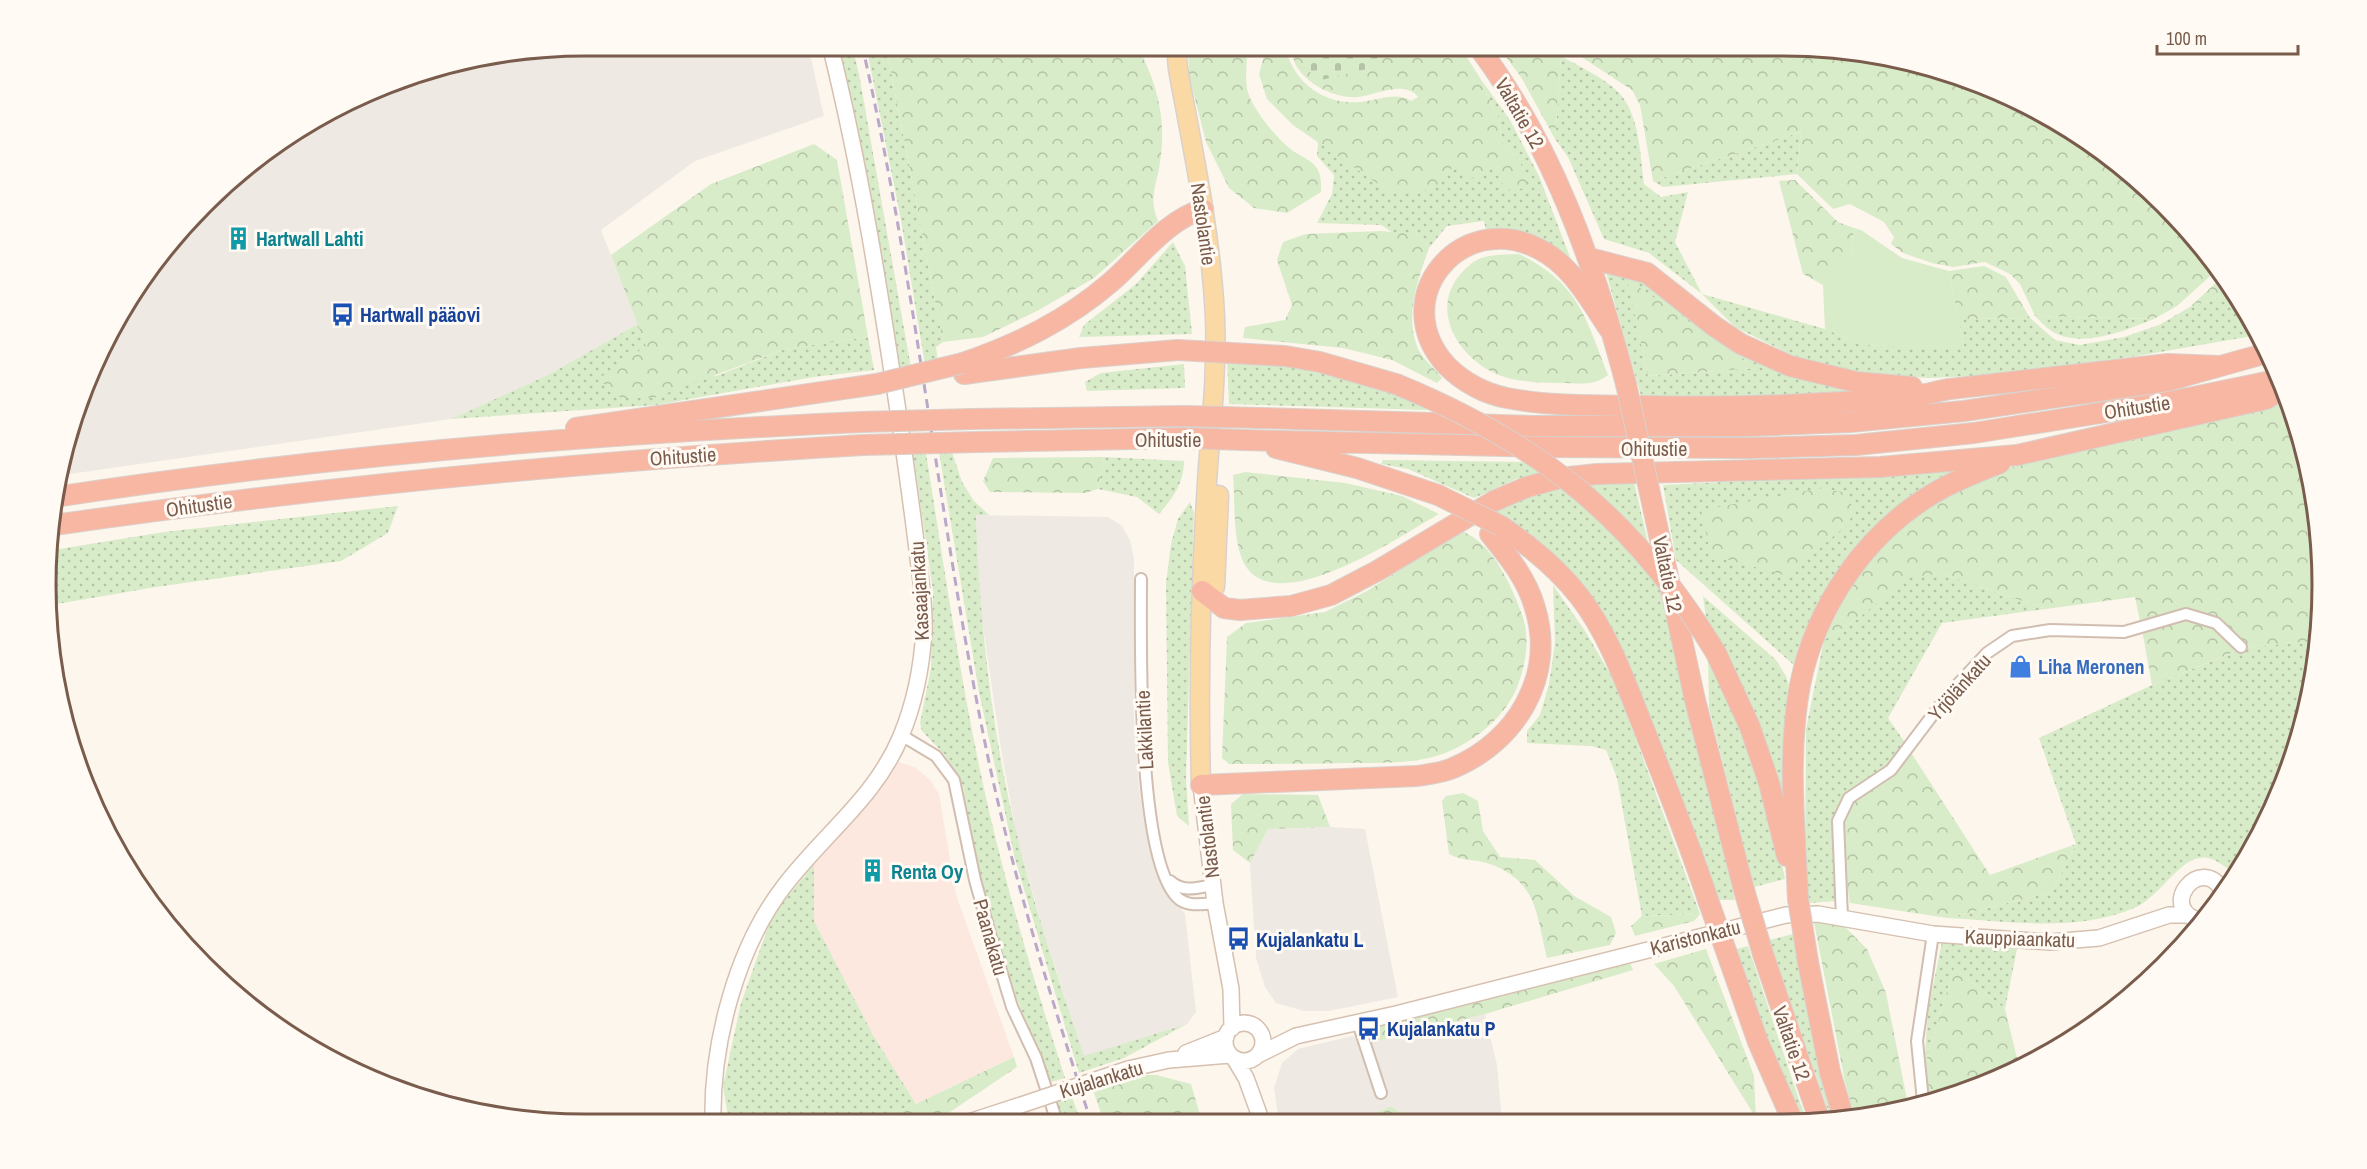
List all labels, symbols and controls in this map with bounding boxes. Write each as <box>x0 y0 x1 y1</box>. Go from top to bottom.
scale bar <box>2157 18 2298 56</box>
text: 100 m <box>2166 26 2207 51</box>
street label: Valtatie 12 <box>1489 73 1551 153</box>
street label: Nastolantie <box>1185 181 1223 267</box>
building icon: Hartwall Lahti <box>225 225 251 251</box>
place label: Hartwall Lahti <box>256 225 364 252</box>
bus stop icon: Hartwall pääovi <box>329 301 355 327</box>
place label: Hartwall pääovi <box>360 301 480 328</box>
street label: Ohitustie <box>2102 388 2172 426</box>
street label: Ohitustie <box>1135 426 1201 453</box>
street label: Ohitustie <box>1621 435 1687 462</box>
street label: Ohitustie <box>649 440 717 472</box>
street label: Ohitustie <box>164 487 234 523</box>
street label: Valtatie 12 <box>1647 533 1689 615</box>
street label: Kasaajankatu <box>903 541 935 641</box>
street label: Yrjölänkatu <box>1922 647 1996 727</box>
shop icon: Liha Meronen <box>2007 653 2033 679</box>
place label: Liha Meronen <box>2038 653 2145 680</box>
street label: Lakkilantie <box>1128 690 1160 770</box>
street label: Nastolantie <box>1189 794 1225 880</box>
building icon: Renta Oy <box>860 858 886 884</box>
place label: Renta Oy <box>891 858 964 885</box>
street label: Paanakatu <box>967 896 1015 978</box>
street label: Karistonkatu <box>1647 913 1743 961</box>
street label: Kauppiaankatu <box>1964 923 2076 953</box>
bus stop icon: Kujalankatu L <box>1225 926 1251 952</box>
place label: Kujalankatu L <box>1256 926 1364 953</box>
street label: Valtatie 12 <box>1767 1002 1817 1084</box>
bus stop icon: Kujalankatu P <box>1356 1015 1382 1041</box>
place label: Kujalankatu P <box>1387 1015 1496 1042</box>
street label: Kujalankatu <box>1056 1054 1146 1104</box>

